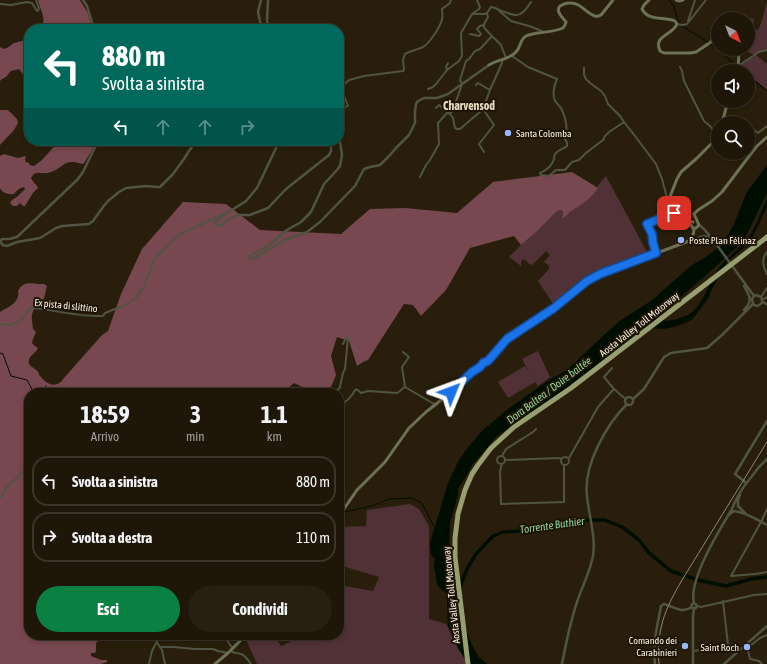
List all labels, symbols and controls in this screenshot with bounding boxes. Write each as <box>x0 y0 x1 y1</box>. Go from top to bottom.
north arrow <box>711 12 755 56</box>
map controls <box>711 12 755 160</box>
icon: left <box>36 40 88 92</box>
text: 880 m <box>102 40 165 72</box>
button: sound <box>711 64 755 108</box>
text: Svolta a sinistra <box>102 73 205 94</box>
district label: Charvensod <box>443 99 495 113</box>
icon: left <box>110 116 132 138</box>
icon: ahead <box>152 116 174 138</box>
icon: ahead <box>194 116 216 138</box>
icon: right <box>236 116 258 138</box>
button: search <box>711 116 755 160</box>
marker: Santa Colomba <box>503 128 513 138</box>
place label: Santa Colomba <box>516 128 572 139</box>
pin <box>657 196 691 230</box>
icon: arrive <box>663 202 685 224</box>
marker: Poste Plan Félinaz <box>676 235 686 245</box>
place label: Poste Plan Félinaz <box>689 235 756 246</box>
street label: Aosta Valley Toll Motorway <box>597 290 681 359</box>
street label: Ex pista di slittino <box>34 297 98 314</box>
water label: Dora Baltea / Doire baltée <box>504 354 594 426</box>
position arrow <box>430 371 472 413</box>
text: 18:59 <box>80 401 130 428</box>
text: 3 <box>190 401 201 428</box>
text: 1.1 <box>261 401 288 428</box>
text: Arrivo <box>91 429 119 444</box>
text: min <box>186 429 205 444</box>
text: km <box>267 429 282 444</box>
icon: left <box>38 470 60 492</box>
text: Svolta a sinistra <box>72 473 158 490</box>
text: 880 m <box>296 473 330 490</box>
water label: Torrente Buthier <box>519 514 586 535</box>
icon: right <box>38 526 60 548</box>
text: Svolta a destra <box>72 529 152 546</box>
text: 110 m <box>296 529 330 546</box>
street label: Aosta Valley Toll Motorway <box>441 546 462 644</box>
button: Esci <box>36 586 180 632</box>
button: Condividi <box>188 586 332 632</box>
place label: Comando dei Carabinieri <box>629 635 677 658</box>
marker: Comando dei Carabinieri <box>680 641 690 651</box>
place label: Saint Roch <box>701 642 739 653</box>
marker: Saint Roch <box>742 642 752 652</box>

